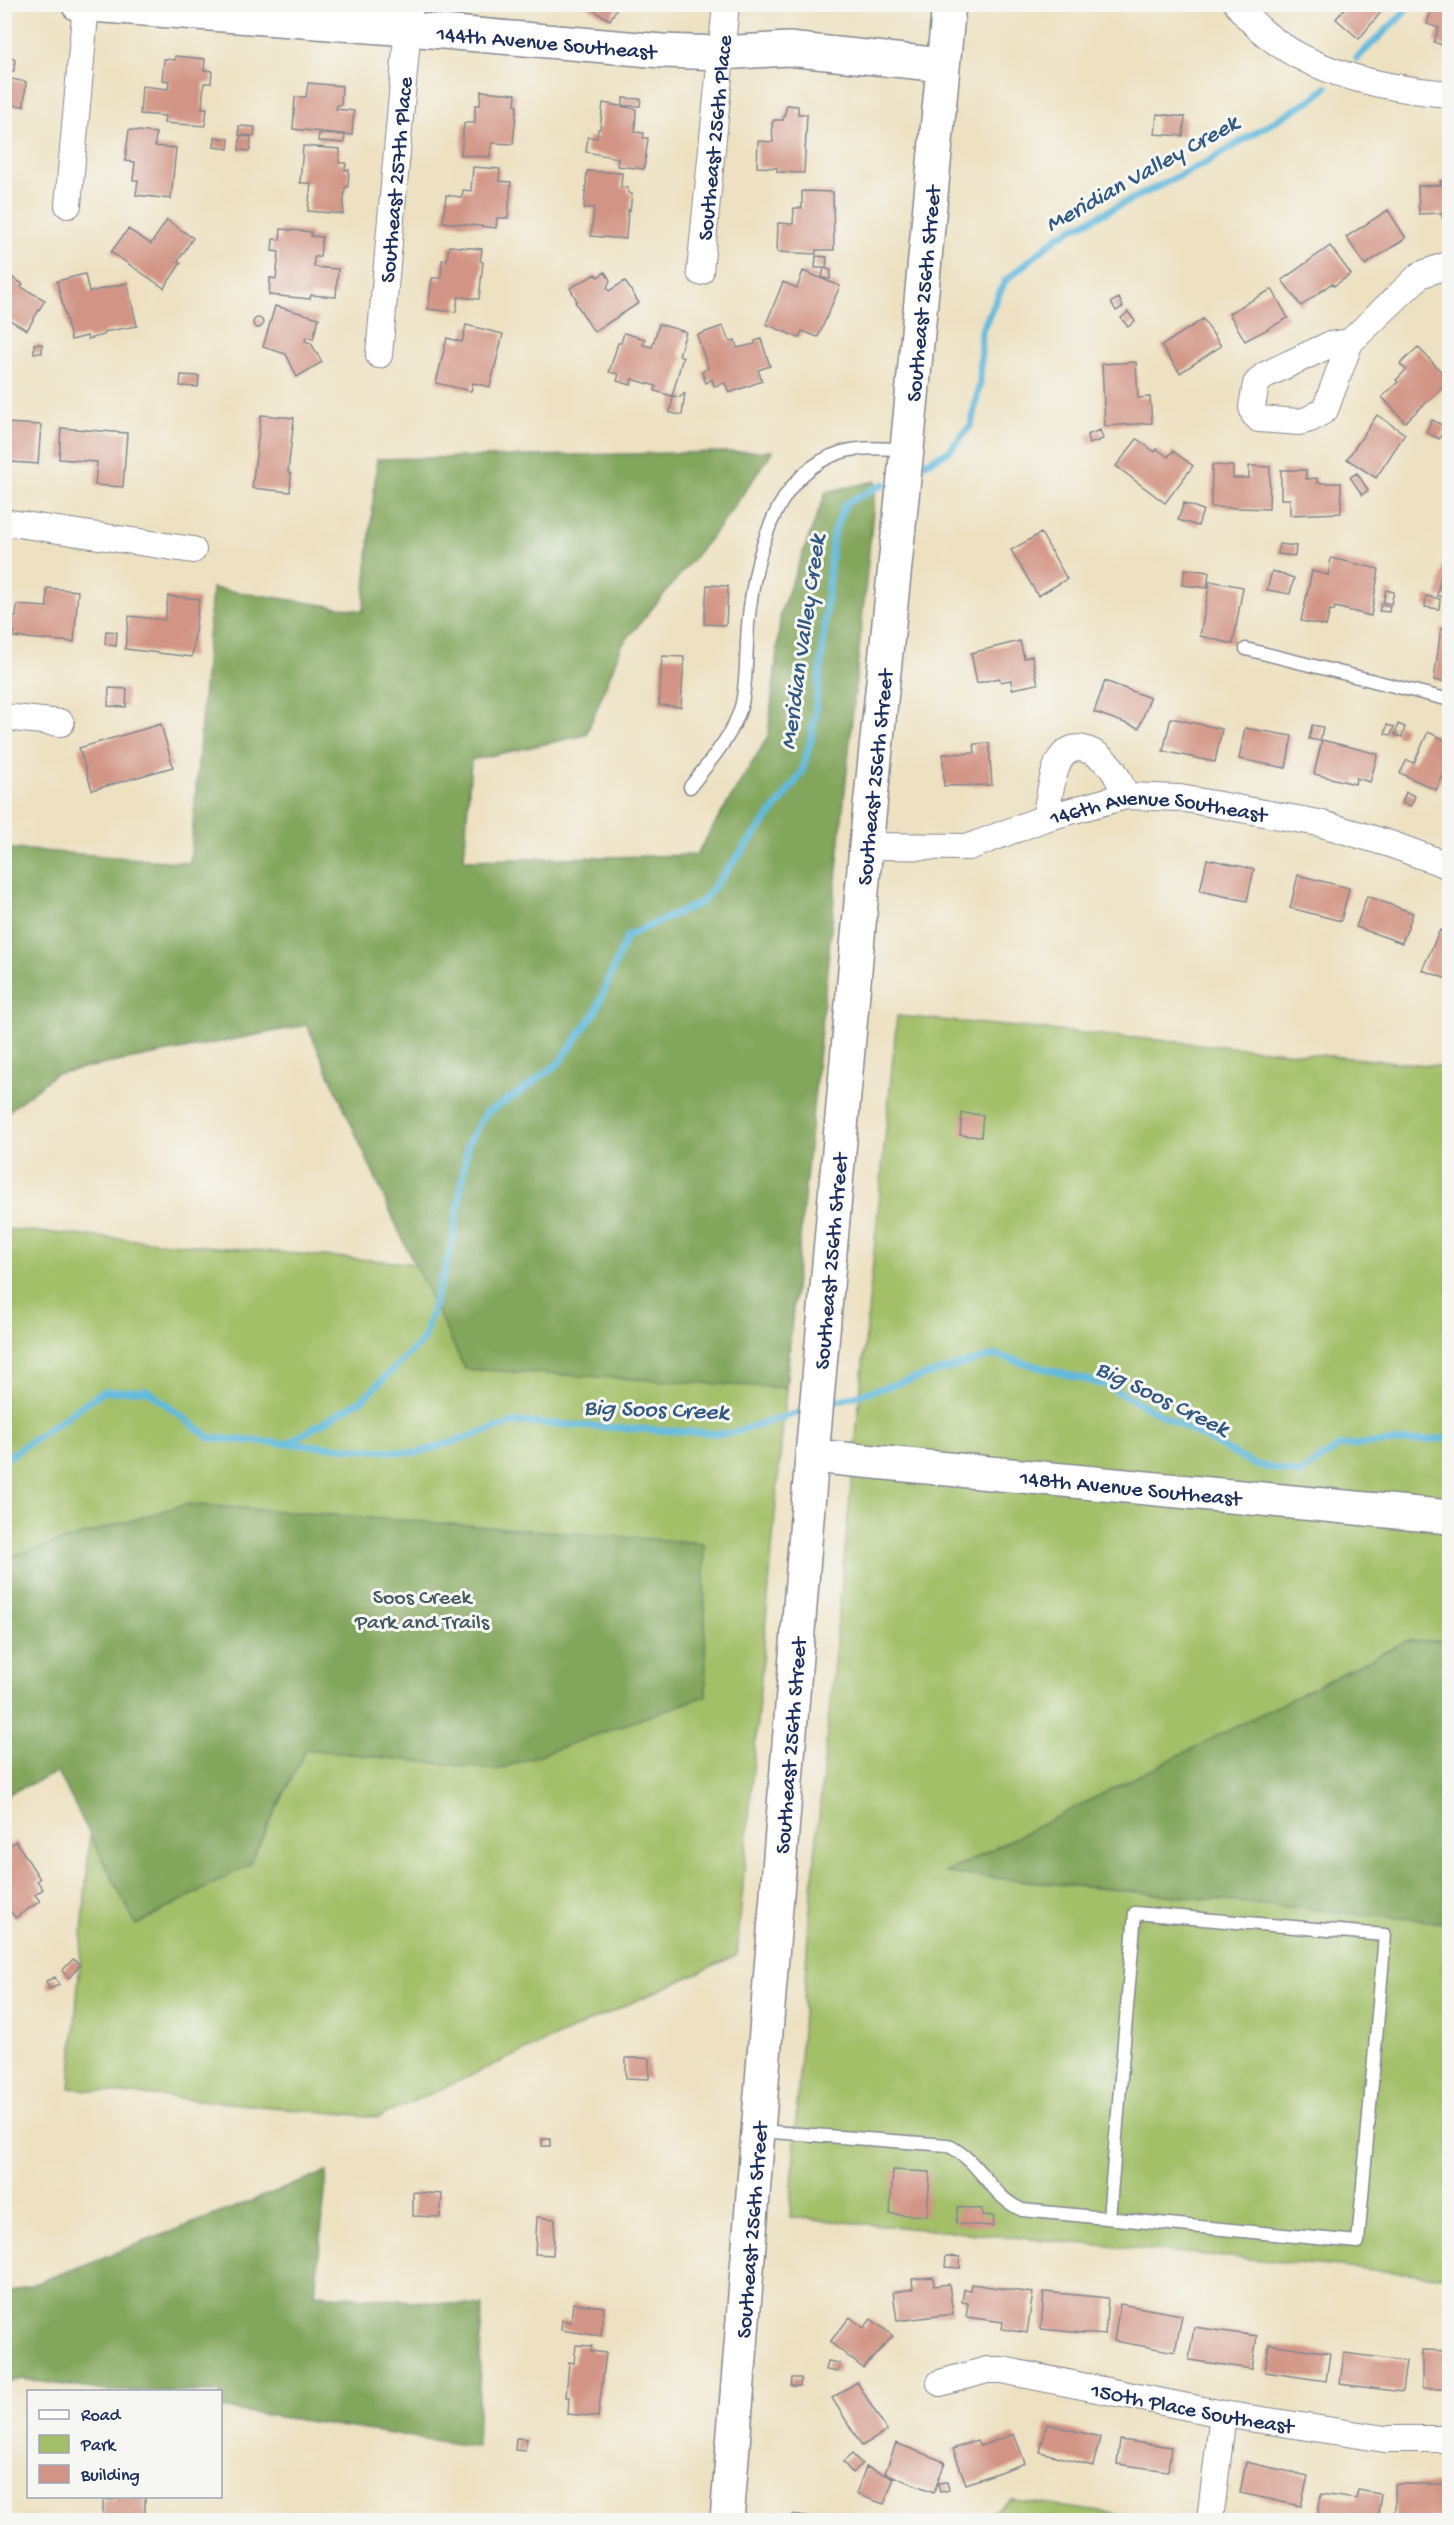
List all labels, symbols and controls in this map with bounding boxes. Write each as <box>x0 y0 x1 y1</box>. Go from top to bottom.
street label: 144th Avenue Southeast <box>434 22 659 68</box>
street label: Southeast 256th Place <box>694 33 740 242</box>
street label: Southeast 257th Place <box>376 75 421 284</box>
water label: Meridian Valley Creek <box>1041 109 1246 240</box>
street label: Southeast 256th Street <box>903 183 949 403</box>
water label: Meridian Valley Creek <box>775 531 834 752</box>
street label: Southeast 256th Street <box>854 666 901 887</box>
street label: 146th Avenue Southeast <box>1046 787 1271 833</box>
street label: Southeast 256th Street <box>811 1150 856 1371</box>
water label: Big Soos Creek <box>1090 1355 1235 1446</box>
water label: Big Soos Creek <box>583 1394 731 1429</box>
street label: 148th Avenue Southeast <box>1017 1467 1244 1514</box>
park label: Soos Creek Park and Trails <box>354 1586 490 1637</box>
street label: Southeast 256th Street <box>771 1635 815 1855</box>
street label: Southeast 256th Street <box>733 2119 776 2339</box>
street label: 150th Place Southeast <box>1087 2379 1297 2442</box>
legend <box>27 2390 222 2498</box>
text: Road <box>81 2406 122 2427</box>
text: Park <box>80 2436 117 2457</box>
text: Building <box>80 2466 140 2487</box>

